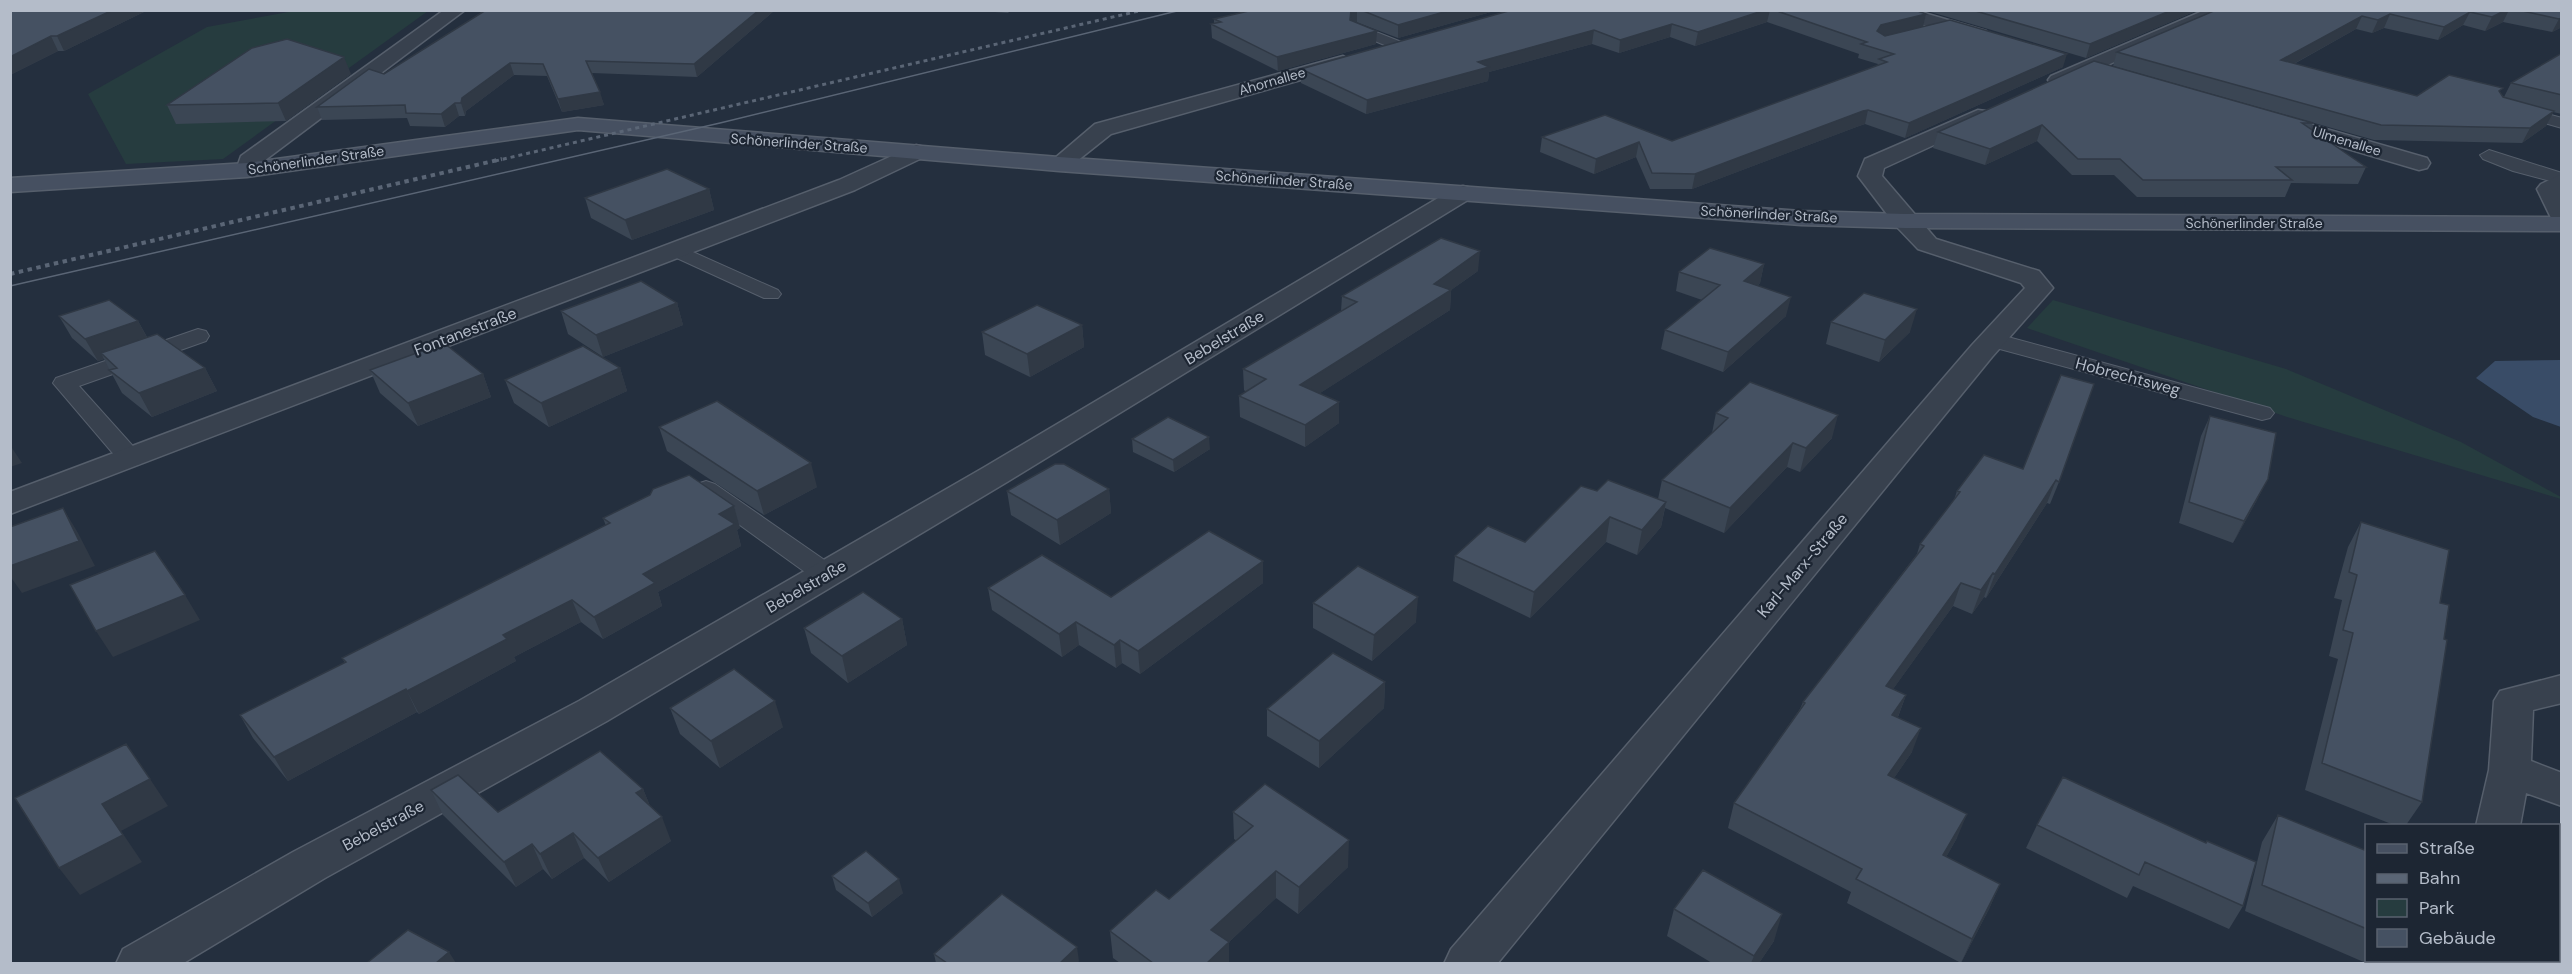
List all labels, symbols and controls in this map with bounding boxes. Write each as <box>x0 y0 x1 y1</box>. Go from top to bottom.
street label: Ahornallee <box>1237 63 1308 99</box>
street label: Ulmenallee <box>2311 122 2383 160</box>
street label: Schönerlinder Straße <box>730 129 868 157</box>
street label: Schönerlinder Straße <box>247 142 385 178</box>
street label: Schönerlinder Straße <box>1215 166 1353 194</box>
street label: Schönerlinder Straße <box>1700 201 1838 227</box>
street label: Schönerlinder Straße <box>2185 214 2323 232</box>
street label: Fontanestraße <box>411 302 519 361</box>
street label: Bebelstraße <box>1181 305 1268 369</box>
street label: Hobrechtsweg <box>2073 352 2182 401</box>
street label: Karl-Marx-Straße <box>1753 509 1852 622</box>
street label: Bebelstraße <box>762 555 850 618</box>
street label: Bebelstraße <box>339 795 428 856</box>
legend <box>2365 824 2560 962</box>
text: Straße <box>2419 836 2475 860</box>
text: Bahn <box>2419 866 2460 890</box>
text: Park <box>2419 896 2455 920</box>
text: Gebäude <box>2419 926 2496 950</box>

